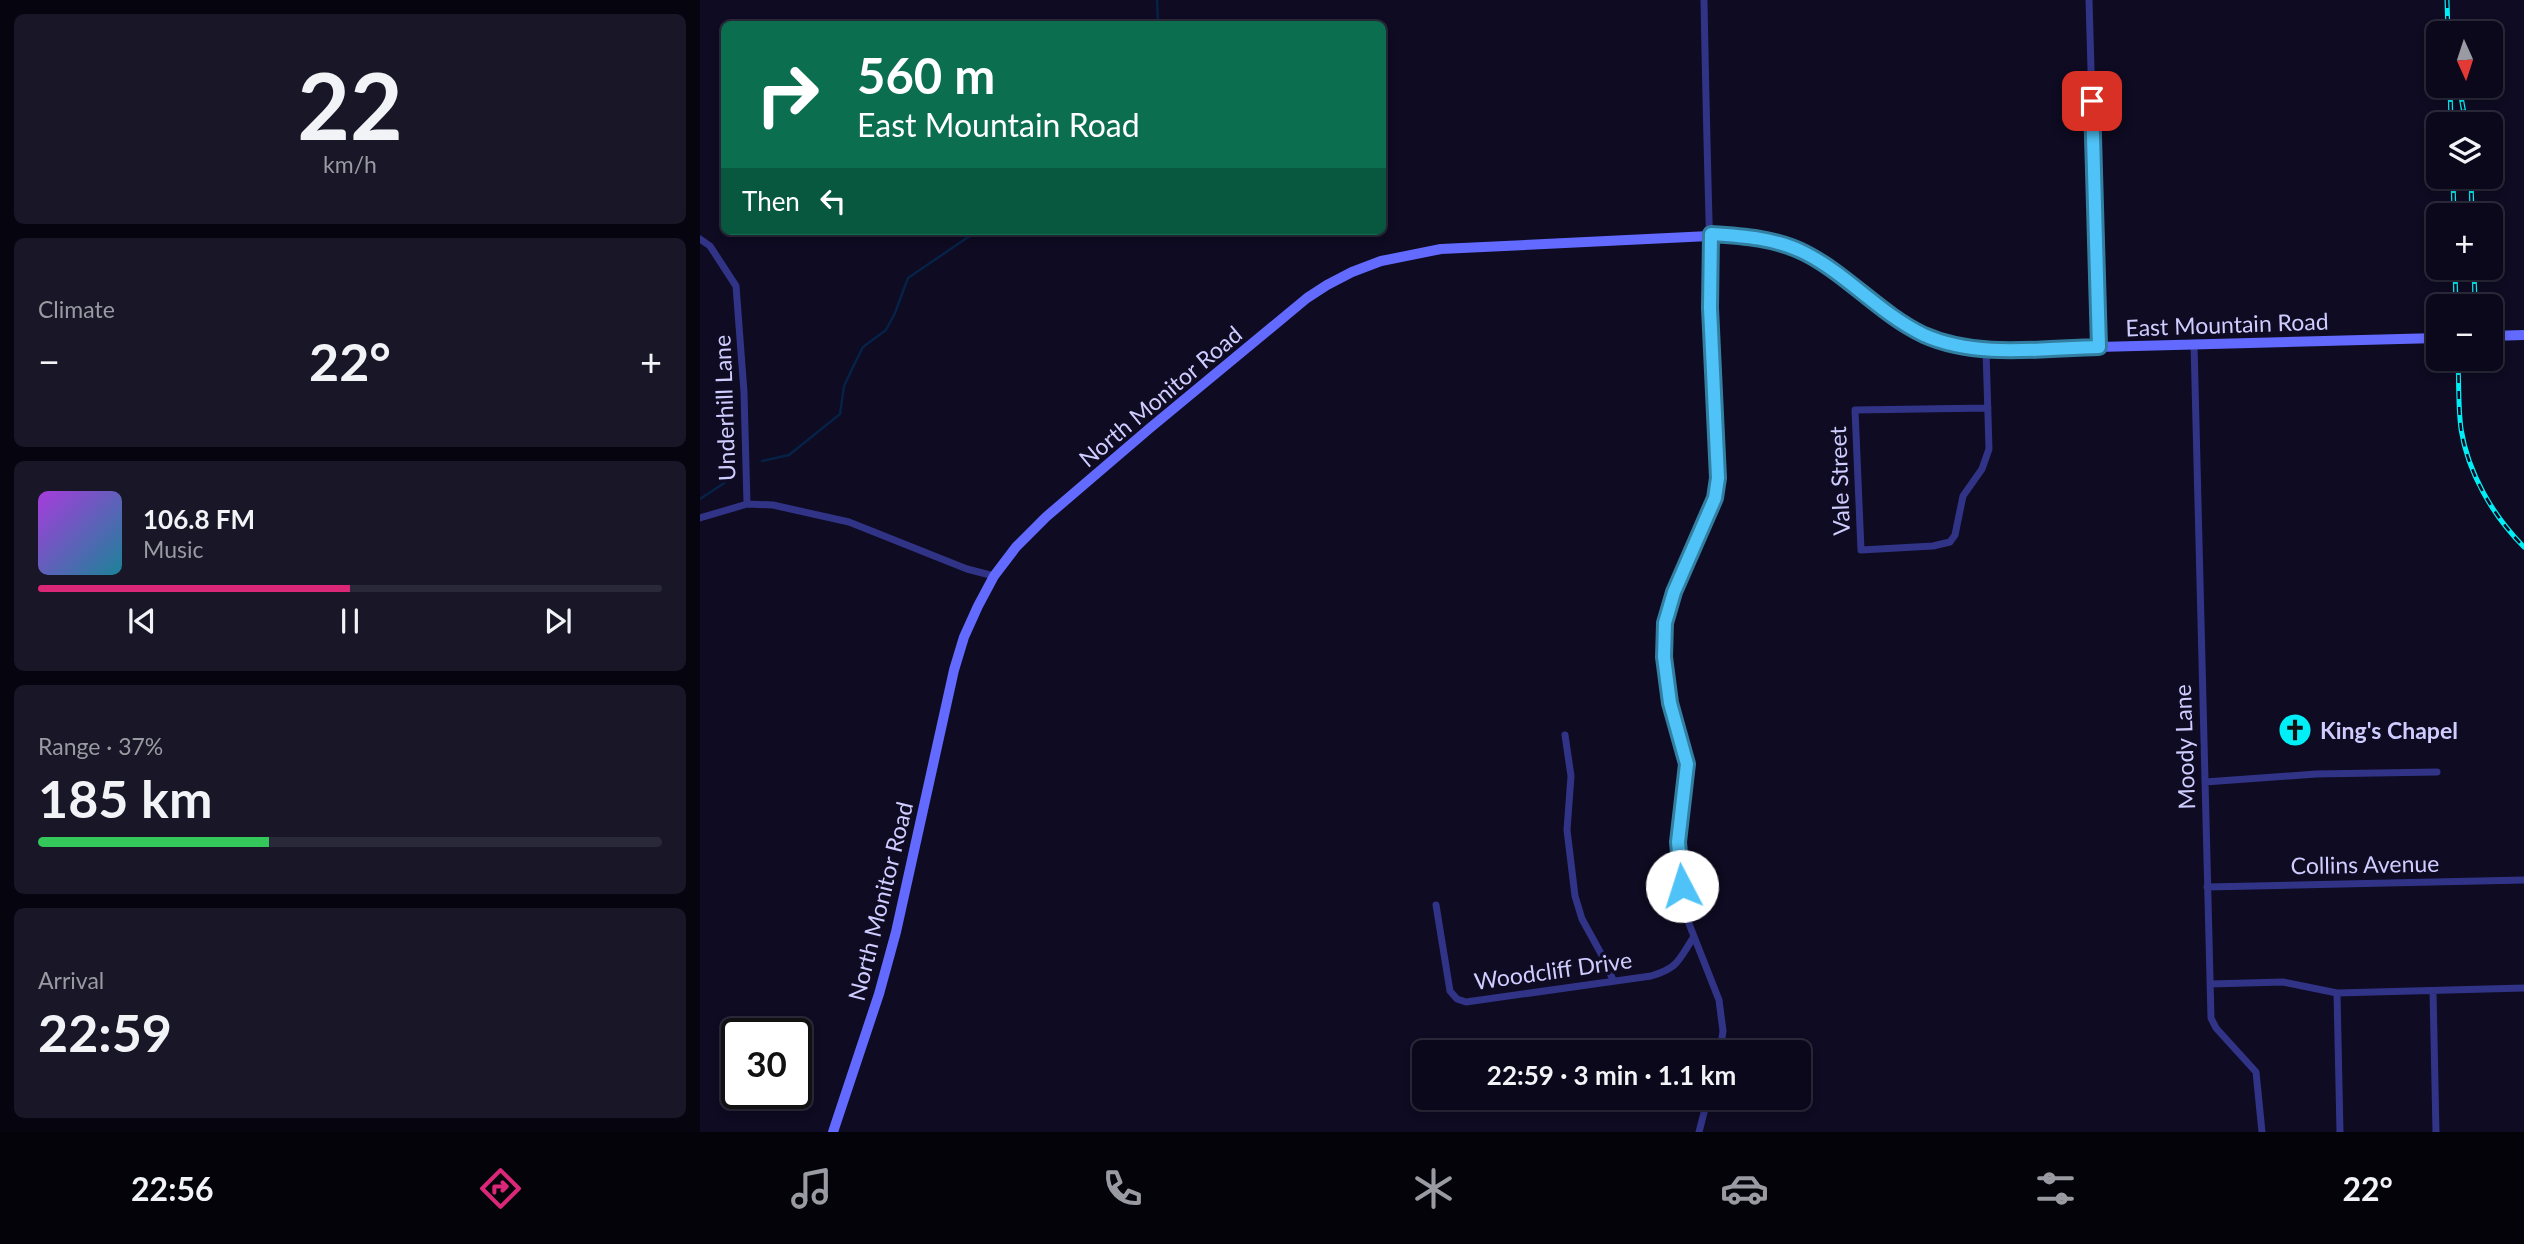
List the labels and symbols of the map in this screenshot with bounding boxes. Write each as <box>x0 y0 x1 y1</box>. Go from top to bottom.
north arrow <box>2426 21 2502 98</box>
pin <box>2062 71 2122 131</box>
street label: East Mountain Road <box>2125 306 2329 342</box>
street label: North Monitor Road <box>1073 320 1247 472</box>
street label: Underhill Lane <box>707 334 741 482</box>
street label: Vale Street <box>1823 425 1855 536</box>
street label: Moody Lane <box>2168 684 2200 810</box>
church icon: King's Chapel <box>2276 711 2314 749</box>
place label: King's Chapel <box>2320 716 2458 744</box>
street label: North Monitor Road <box>842 799 918 1003</box>
position arrow <box>1645 849 1719 923</box>
street label: Collins Avenue <box>2290 849 2440 879</box>
street label: Woodcliff Drive <box>1472 945 1634 995</box>
speed limit sign: 30 <box>721 1018 812 1109</box>

